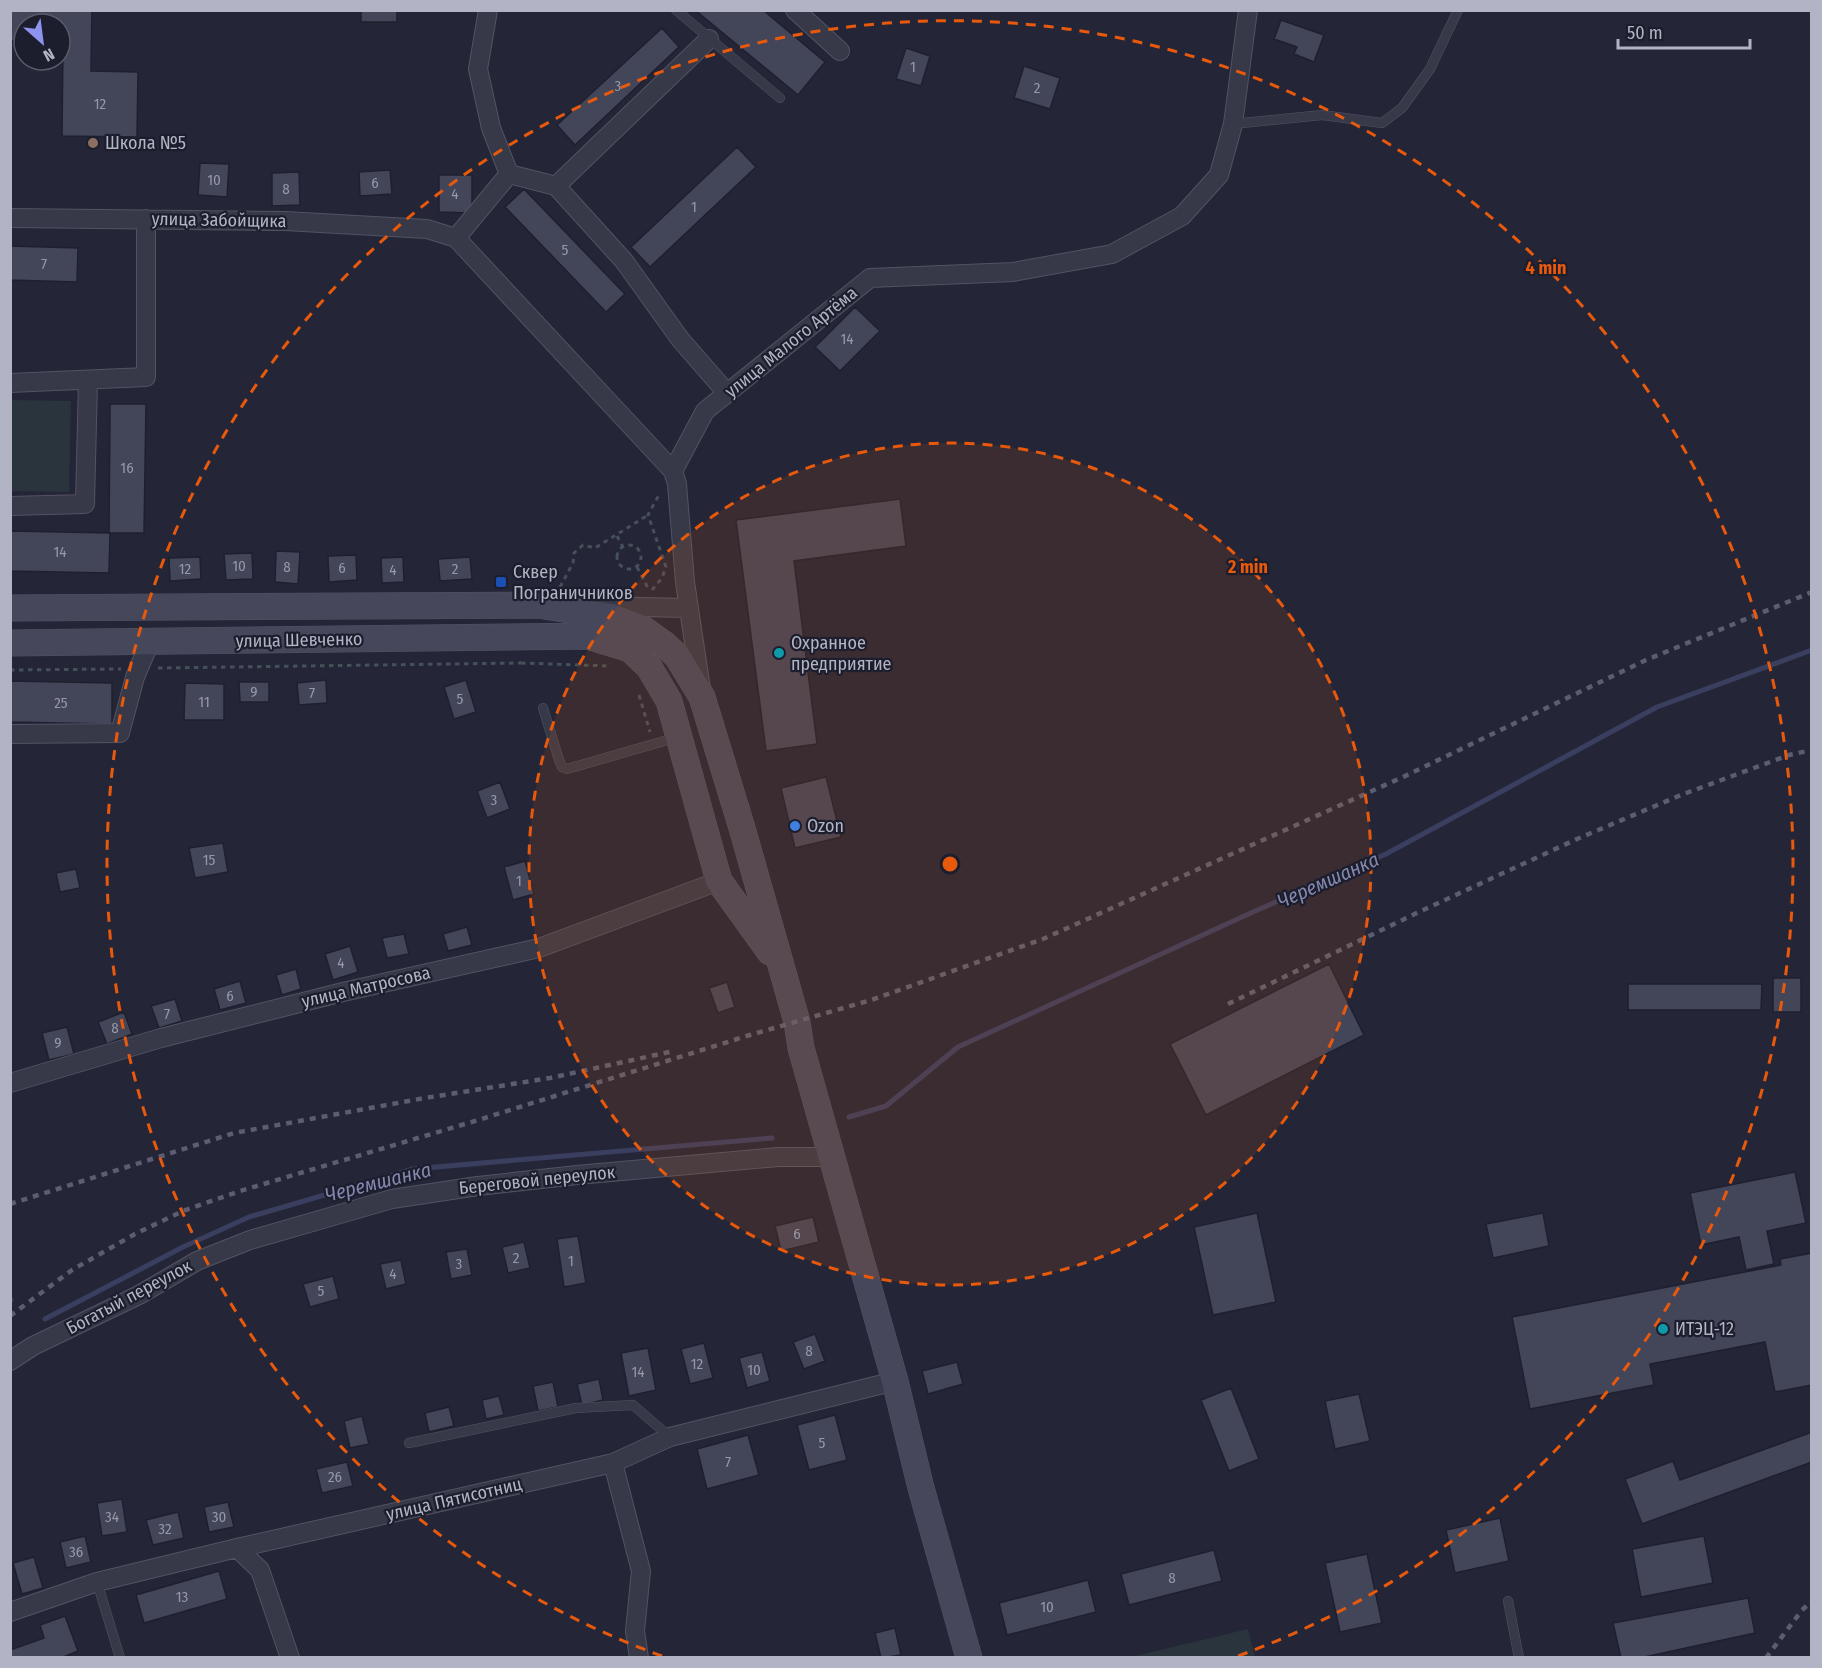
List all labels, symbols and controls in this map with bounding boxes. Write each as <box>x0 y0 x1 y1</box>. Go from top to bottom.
north arrow <box>12 12 72 72</box>
scale bar <box>1618 12 1750 50</box>
text: 50 m <box>1627 22 1663 44</box>
text: N <box>40 44 58 65</box>
house number: 1 <box>910 58 916 76</box>
house number: 3 <box>615 77 622 95</box>
house number: 2 <box>1034 79 1041 97</box>
house number: 12 <box>94 95 107 113</box>
place label: Школа №5 <box>105 132 186 154</box>
marker: Школа №5 <box>86 136 100 150</box>
house number: 10 <box>207 171 221 189</box>
house number: 6 <box>371 174 379 192</box>
house number: 8 <box>282 180 290 198</box>
house number: 4 <box>451 185 459 203</box>
house number: 1 <box>691 198 697 216</box>
street label: улица Забойщика <box>151 208 287 232</box>
house number: 5 <box>562 241 569 259</box>
house number: 7 <box>41 255 47 273</box>
text: 4 min <box>1526 257 1566 279</box>
street label: улица Малого Артёма <box>720 282 862 402</box>
house number: 14 <box>840 330 854 348</box>
house number: 16 <box>120 459 134 477</box>
house number: 14 <box>53 543 67 561</box>
text: 2 min <box>1227 556 1268 578</box>
house number: 10 <box>232 557 246 575</box>
house number: 8 <box>283 558 291 576</box>
house number: 6 <box>338 559 346 577</box>
house number: 12 <box>179 560 192 578</box>
house number: 2 <box>452 560 459 578</box>
house number: 4 <box>389 561 397 579</box>
place label: Сквер Пограничников <box>513 561 633 604</box>
marker: Сквер Пограничников <box>494 575 508 589</box>
street label: улица Шевченко <box>235 628 363 652</box>
place label: Охранное предприятие <box>791 632 892 675</box>
marker: Охранное предприятие <box>772 646 786 660</box>
house number: 9 <box>250 683 258 701</box>
house number: 7 <box>309 684 315 702</box>
house number: 5 <box>457 690 464 708</box>
house number: 11 <box>198 693 210 711</box>
house number: 25 <box>54 694 68 712</box>
house number: 3 <box>491 791 498 809</box>
place label: Ozon <box>807 815 844 837</box>
marker: Ozon <box>788 819 802 833</box>
water label: Черемшанка <box>1273 847 1383 913</box>
house number: 15 <box>203 851 215 869</box>
centre of rings <box>940 854 960 874</box>
house number: 1 <box>516 872 522 890</box>
house number: 4 <box>337 954 345 972</box>
street label: улица Матросова <box>299 961 433 1013</box>
house number: 6 <box>226 987 234 1005</box>
house number: 7 <box>164 1005 170 1023</box>
house number: 8 <box>111 1019 119 1037</box>
house number: 9 <box>54 1034 62 1052</box>
water label: Черемшанка <box>322 1157 434 1207</box>
street label: Береговой переулок <box>458 1161 617 1199</box>
house number: 6 <box>793 1225 801 1243</box>
house number: 2 <box>513 1249 520 1267</box>
house number: 1 <box>568 1252 574 1270</box>
street label: Богатый переулок <box>63 1254 196 1339</box>
house number: 3 <box>456 1255 463 1273</box>
house number: 4 <box>389 1265 397 1283</box>
house number: 5 <box>318 1282 325 1300</box>
place label: ИТЭЦ-12 <box>1675 1318 1734 1340</box>
marker: ИТЭЦ-12 <box>1656 1322 1670 1336</box>
house number: 8 <box>805 1342 813 1360</box>
house number: 12 <box>691 1355 704 1373</box>
house number: 10 <box>747 1361 761 1379</box>
house number: 14 <box>631 1363 645 1381</box>
house number: 5 <box>819 1434 826 1452</box>
house number: 7 <box>725 1453 731 1471</box>
house number: 26 <box>328 1468 342 1486</box>
street label: улица Пятисотниц <box>384 1473 524 1525</box>
house number: 34 <box>105 1508 119 1526</box>
house number: 30 <box>212 1508 226 1526</box>
house number: 32 <box>158 1520 172 1538</box>
house number: 36 <box>69 1543 83 1561</box>
house number: 8 <box>1168 1569 1176 1587</box>
house number: 13 <box>176 1588 189 1606</box>
house number: 10 <box>1040 1598 1054 1616</box>

